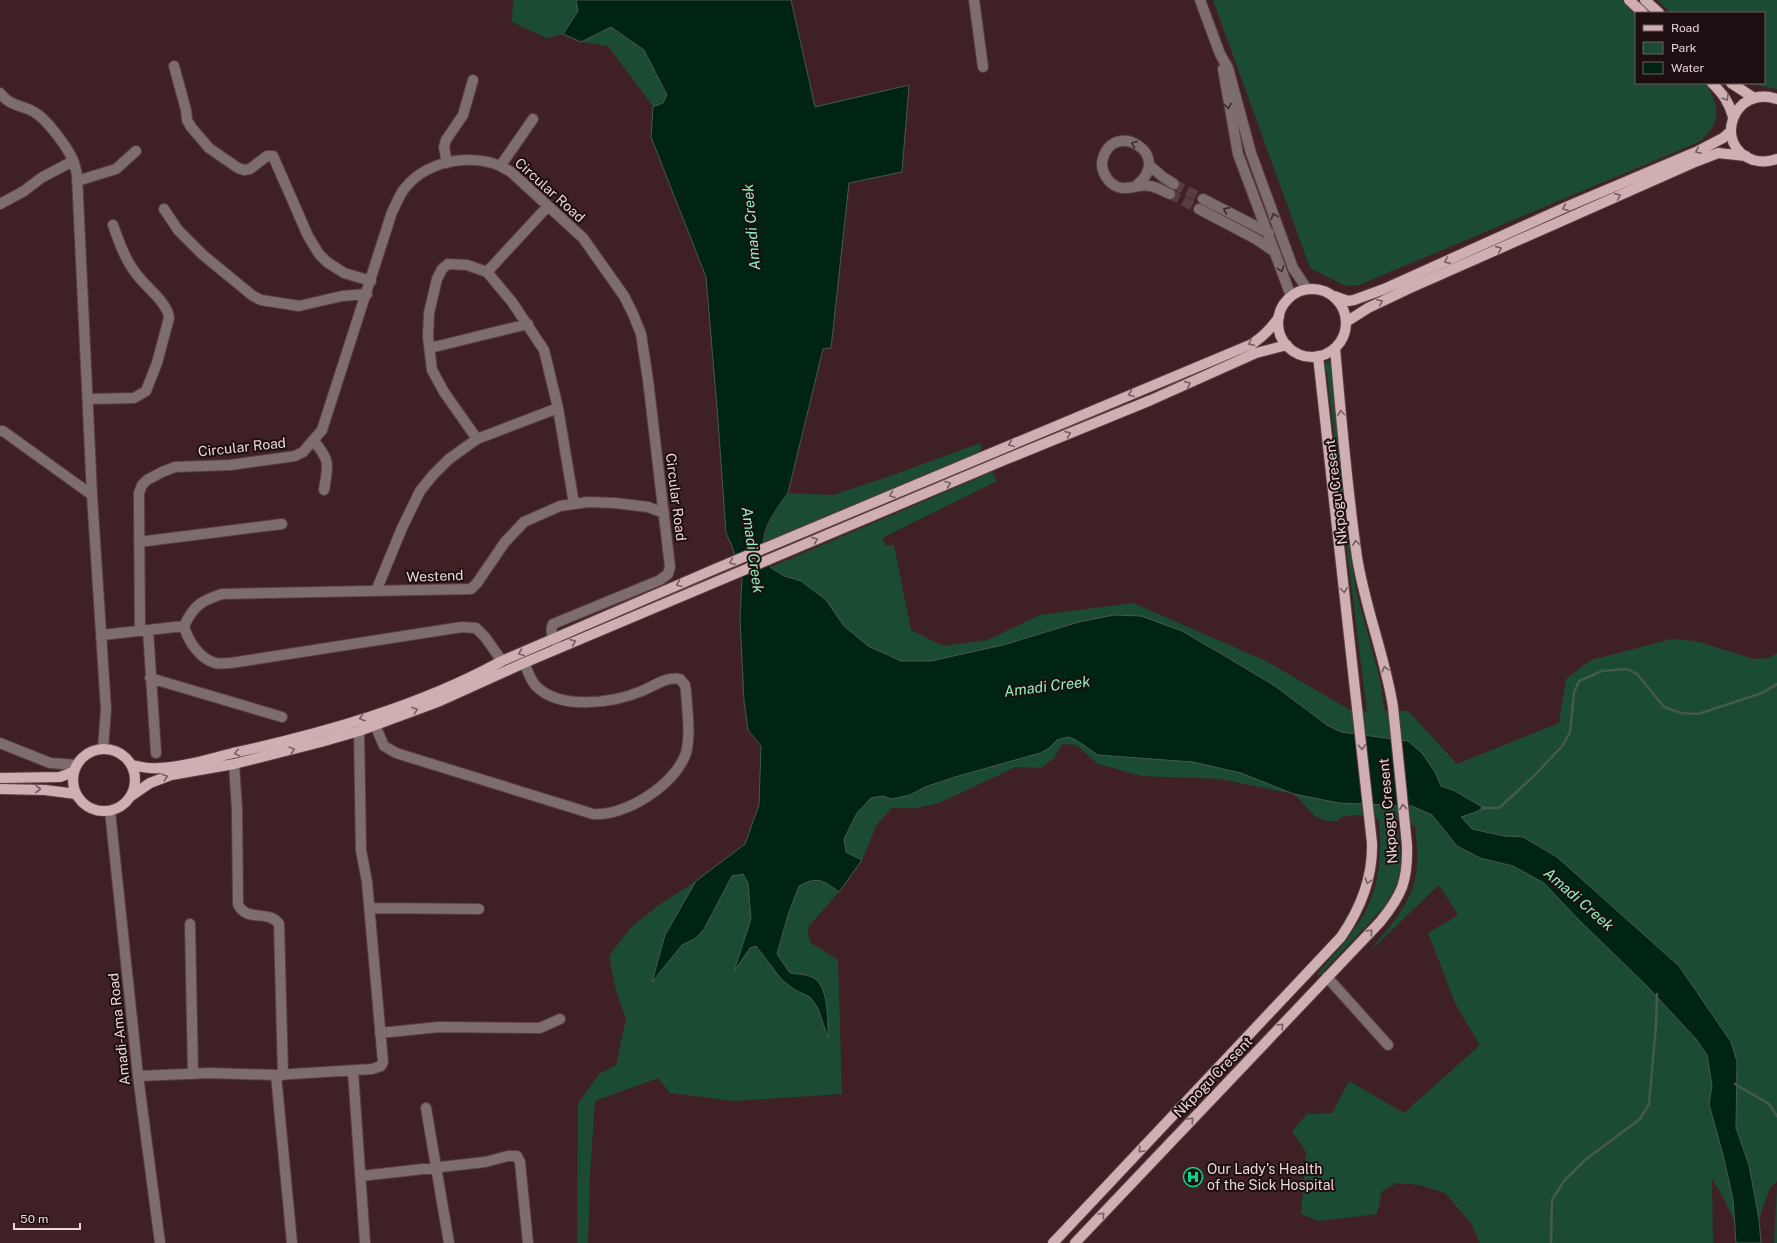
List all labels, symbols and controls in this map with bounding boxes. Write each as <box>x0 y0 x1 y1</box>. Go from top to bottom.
legend <box>1635 12 1765 84</box>
text: Road <box>1671 21 1699 35</box>
text: Park <box>1671 41 1697 55</box>
text: Water <box>1671 61 1705 75</box>
one-way arrow <box>1721 94 1728 101</box>
one-way arrow <box>1224 103 1232 109</box>
one-way arrow <box>1130 140 1137 148</box>
one-way arrow <box>1695 146 1702 154</box>
street label: Circular Road <box>512 155 588 225</box>
water label: Amadi Creek <box>739 182 763 271</box>
one-way arrow <box>1613 193 1621 201</box>
one-way arrow <box>1562 203 1570 211</box>
one-way arrow <box>1223 208 1230 215</box>
one-way arrow <box>1270 213 1279 220</box>
one-way arrow <box>1494 246 1502 254</box>
one-way arrow <box>1443 256 1451 264</box>
one-way arrow <box>1277 266 1285 273</box>
one-way arrow <box>1376 299 1383 307</box>
one-way arrow <box>1248 338 1255 346</box>
one-way arrow <box>1184 381 1192 389</box>
one-way arrow <box>1128 389 1135 397</box>
one-way arrow <box>1336 410 1345 417</box>
one-way arrow <box>1065 431 1072 439</box>
street label: Circular Road <box>197 434 287 460</box>
one-way arrow <box>1008 439 1015 447</box>
street label: Nkpogu Cresent <box>1322 439 1350 545</box>
street label: Circular Road <box>663 452 689 542</box>
one-way arrow <box>944 481 952 489</box>
one-way arrow <box>888 490 895 498</box>
water label: Amadi Creek <box>739 506 768 595</box>
one-way arrow <box>812 536 819 544</box>
one-way arrow <box>1351 540 1360 546</box>
one-way arrow <box>728 557 736 565</box>
street label: Westend <box>406 567 464 585</box>
one-way arrow <box>675 580 682 588</box>
one-way arrow <box>1339 587 1348 593</box>
one-way arrow <box>568 639 576 647</box>
one-way arrow <box>517 648 524 656</box>
one-way arrow <box>1381 666 1390 673</box>
water label: Amadi Creek <box>1003 672 1092 700</box>
one-way arrow <box>412 707 419 715</box>
one-way arrow <box>359 714 366 722</box>
one-way arrow <box>1357 744 1366 750</box>
one-way arrow <box>288 746 295 755</box>
one-way arrow <box>234 748 240 756</box>
street label: Nkpogu Cresent <box>1375 758 1401 864</box>
one-way arrow <box>161 774 168 782</box>
one-way arrow <box>35 785 41 794</box>
one-way arrow <box>1399 804 1408 810</box>
water label: Amadi Creek <box>1541 864 1618 934</box>
one-way arrow <box>1364 878 1373 885</box>
one-way arrow <box>1366 929 1373 937</box>
street label: Amadi-Ama Road <box>105 972 133 1086</box>
one-way arrow <box>1276 1023 1284 1031</box>
street label: Nkpogu Cresent <box>1171 1033 1255 1121</box>
one-way arrow <box>1186 1117 1194 1125</box>
one-way arrow <box>1138 1145 1146 1153</box>
place label: Our Lady's Health of the Sick Hospital <box>1207 1161 1335 1193</box>
hospital icon: Our Lady's Health of the Sick Hospital <box>1182 1166 1204 1188</box>
scale bar <box>14 1205 80 1231</box>
text: 50 m <box>20 1212 48 1226</box>
one-way arrow <box>1097 1212 1104 1220</box>

